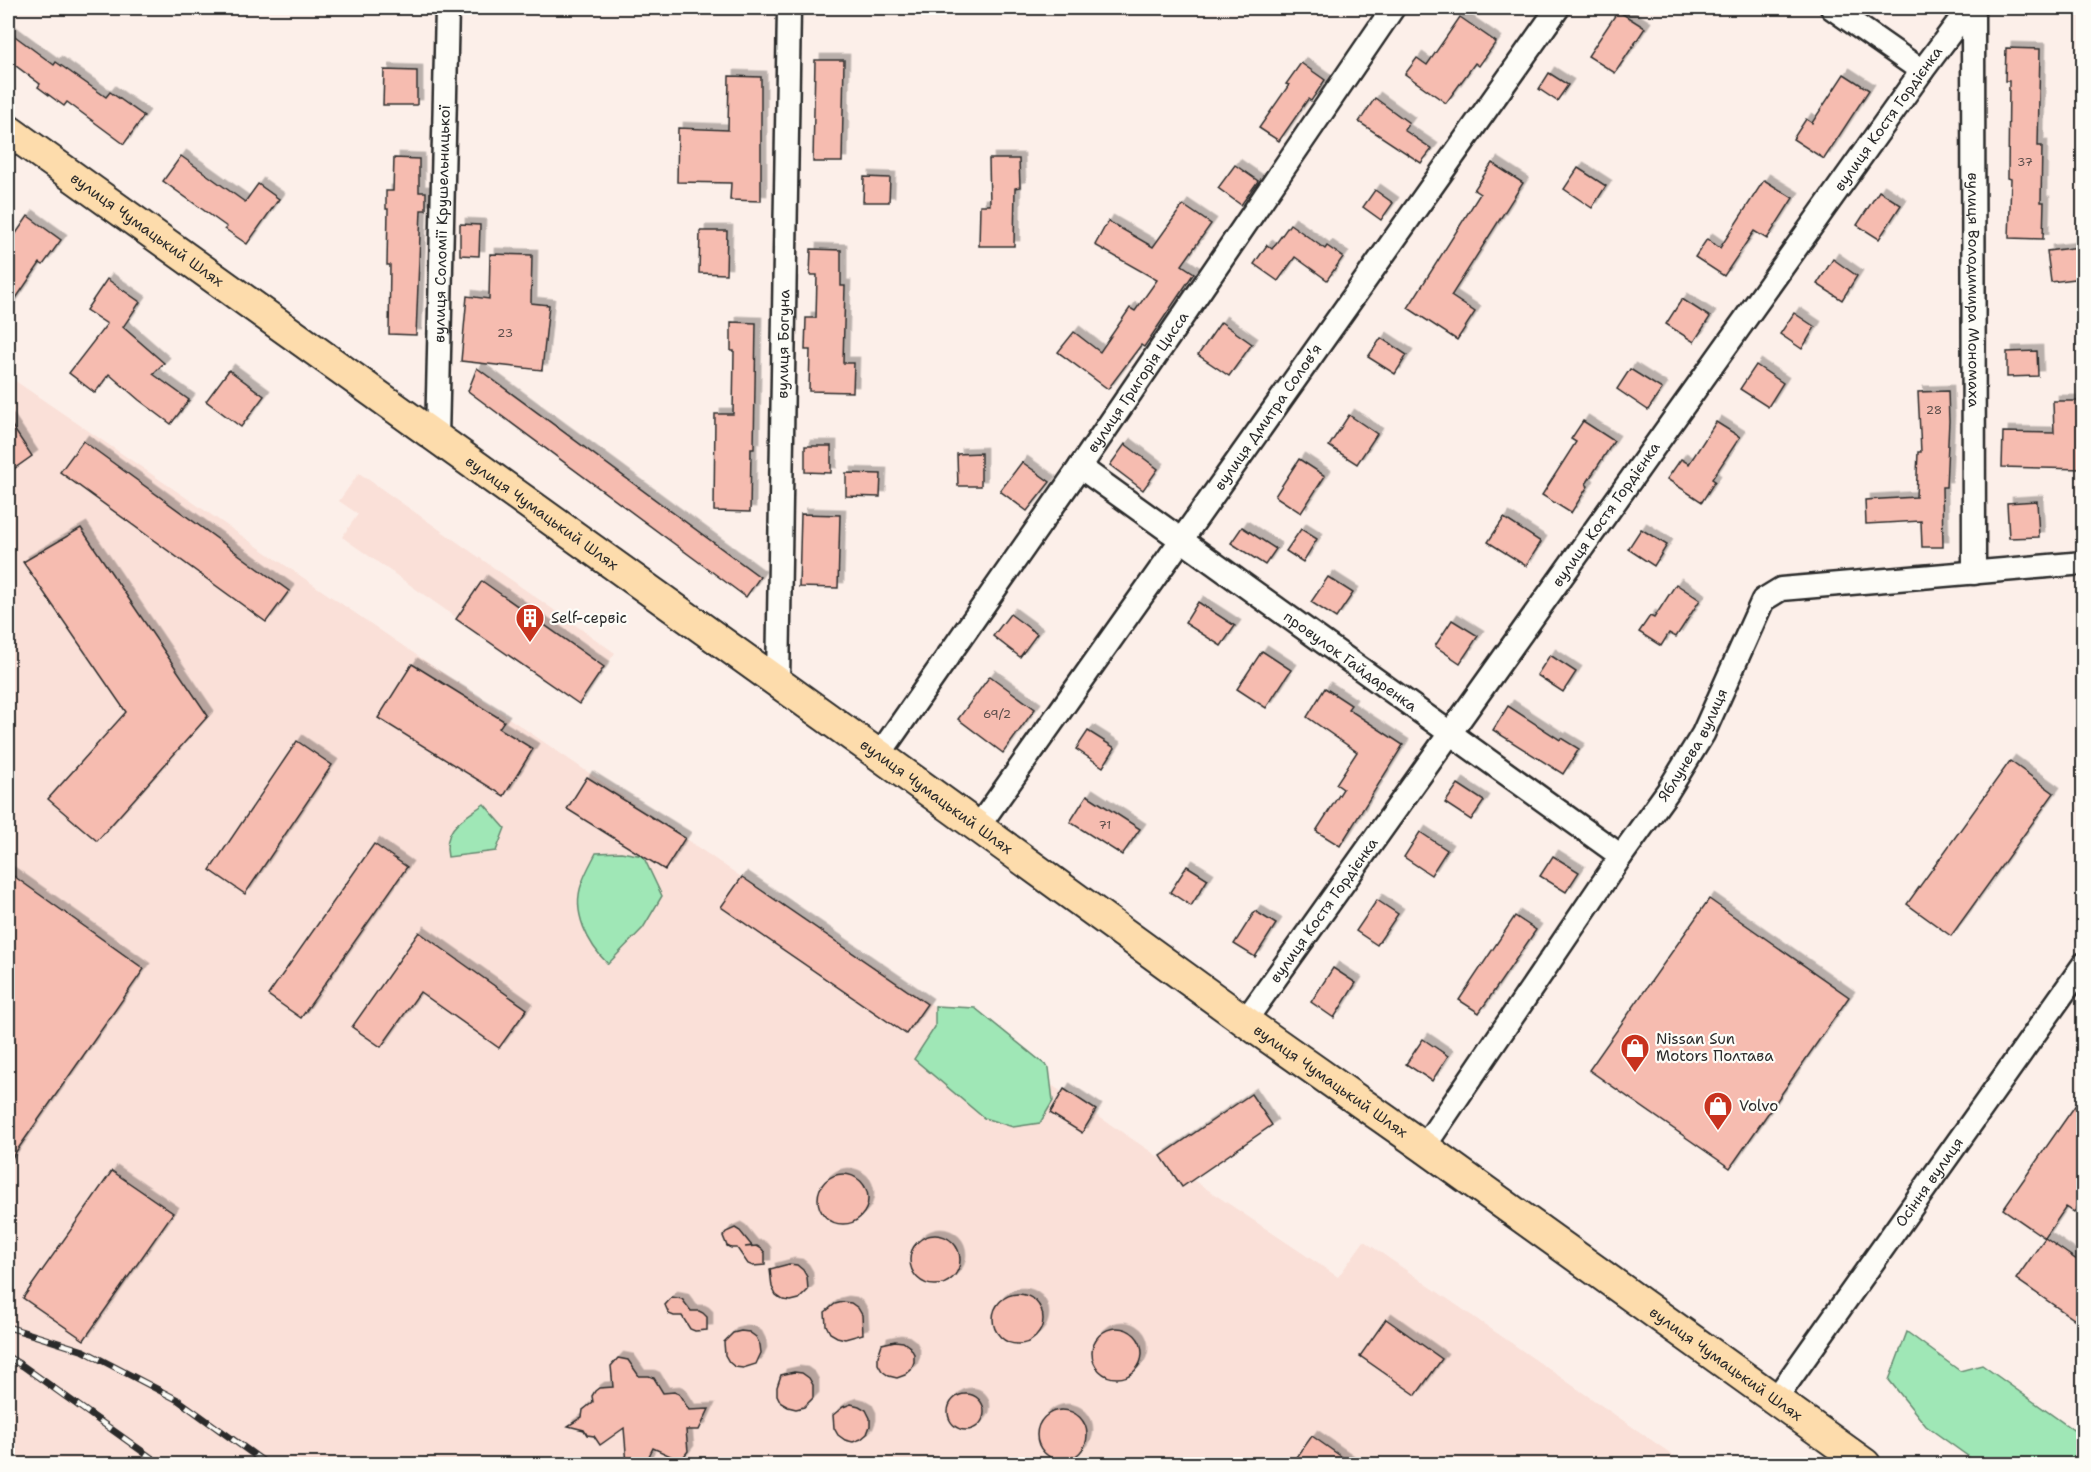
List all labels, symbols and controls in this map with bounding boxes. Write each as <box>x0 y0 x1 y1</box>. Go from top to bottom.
street label: вулиця Костя Гордієнка <box>1829 42 1947 195</box>
street label: вулиця Соломії Крушельницької <box>429 104 455 343</box>
house number: 37 <box>2017 154 2033 170</box>
street label: вулиця Чумацький Шлях <box>66 168 228 292</box>
street label: вулиця Володимира Мономаха <box>1963 172 1984 408</box>
street label: вулиця Богуна <box>773 289 794 399</box>
street label: вулиця Григорія Цисса <box>1083 307 1194 457</box>
house number: 23 <box>497 325 513 341</box>
street label: вулиця Дмитра Соловʼя <box>1210 340 1326 494</box>
house number: 28 <box>1926 402 1942 418</box>
street label: вулиця Костя Гордієнка <box>1547 437 1665 591</box>
street label: вулиця Чумацький Шлях <box>461 451 622 575</box>
building icon: Self-сервіс <box>514 602 546 644</box>
street label: провулок Гайдаренка <box>1280 607 1422 717</box>
place label: Self-сервіс <box>551 608 627 628</box>
street label: Яблунева вулиця <box>1653 685 1732 806</box>
house number: 69/2 <box>983 706 1011 722</box>
street label: вулиця Чумацький Шлях <box>856 735 1017 859</box>
house number: 71 <box>1099 817 1111 833</box>
street label: вулиця Костя Гордієнка <box>1265 833 1383 987</box>
street label: вулиця Чумацький Шлях <box>1249 1020 1412 1142</box>
place label: Nissan Sun Motors Полтава <box>1656 1029 1774 1066</box>
shop icon: Nissan Sun Motors Полтава <box>1619 1032 1651 1074</box>
shop icon: Volvo <box>1702 1090 1734 1132</box>
place label: Volvo <box>1739 1096 1778 1116</box>
street label: Осіння вулиця <box>1891 1133 1968 1231</box>
street label: вулиця Чумацький Шлях <box>1645 1302 1806 1426</box>

